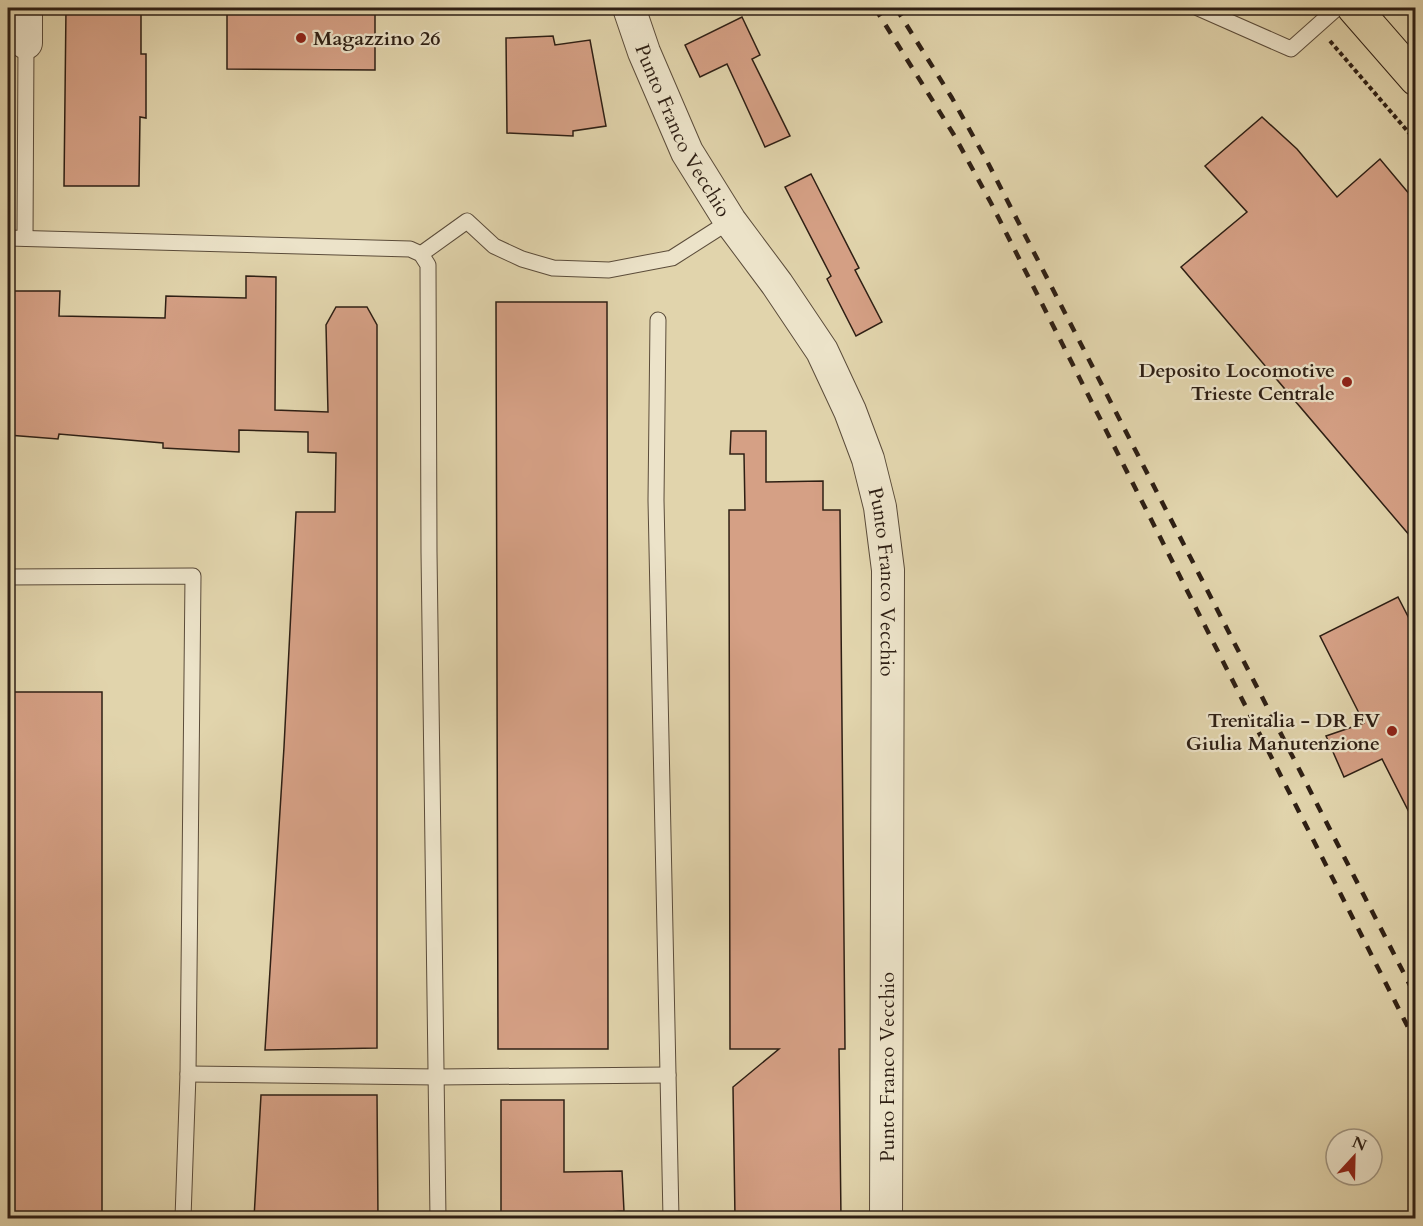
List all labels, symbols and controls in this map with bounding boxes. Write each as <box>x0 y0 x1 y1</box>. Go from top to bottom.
place label: Magazzino 26 <box>313 25 441 52</box>
marker: Magazzino 26 <box>294 31 308 45</box>
street label: Punto Franco Vecchio <box>629 40 738 222</box>
place label: Deposito Locomotive Trieste Centrale <box>1138 357 1335 407</box>
marker: Deposito Locomotive Trieste Centrale <box>1340 375 1354 389</box>
street label: Punto Franco Vecchio <box>862 484 902 677</box>
place label: Trenitalia - DR FV Giulia Manutenzione <box>1186 707 1380 757</box>
marker: Trenitalia - DR FV Giulia Manutenzione <box>1385 724 1399 738</box>
street label: Punto Franco Vecchio <box>874 972 901 1162</box>
north arrow <box>1324 1127 1384 1187</box>
text: N <box>1349 1131 1370 1157</box>

